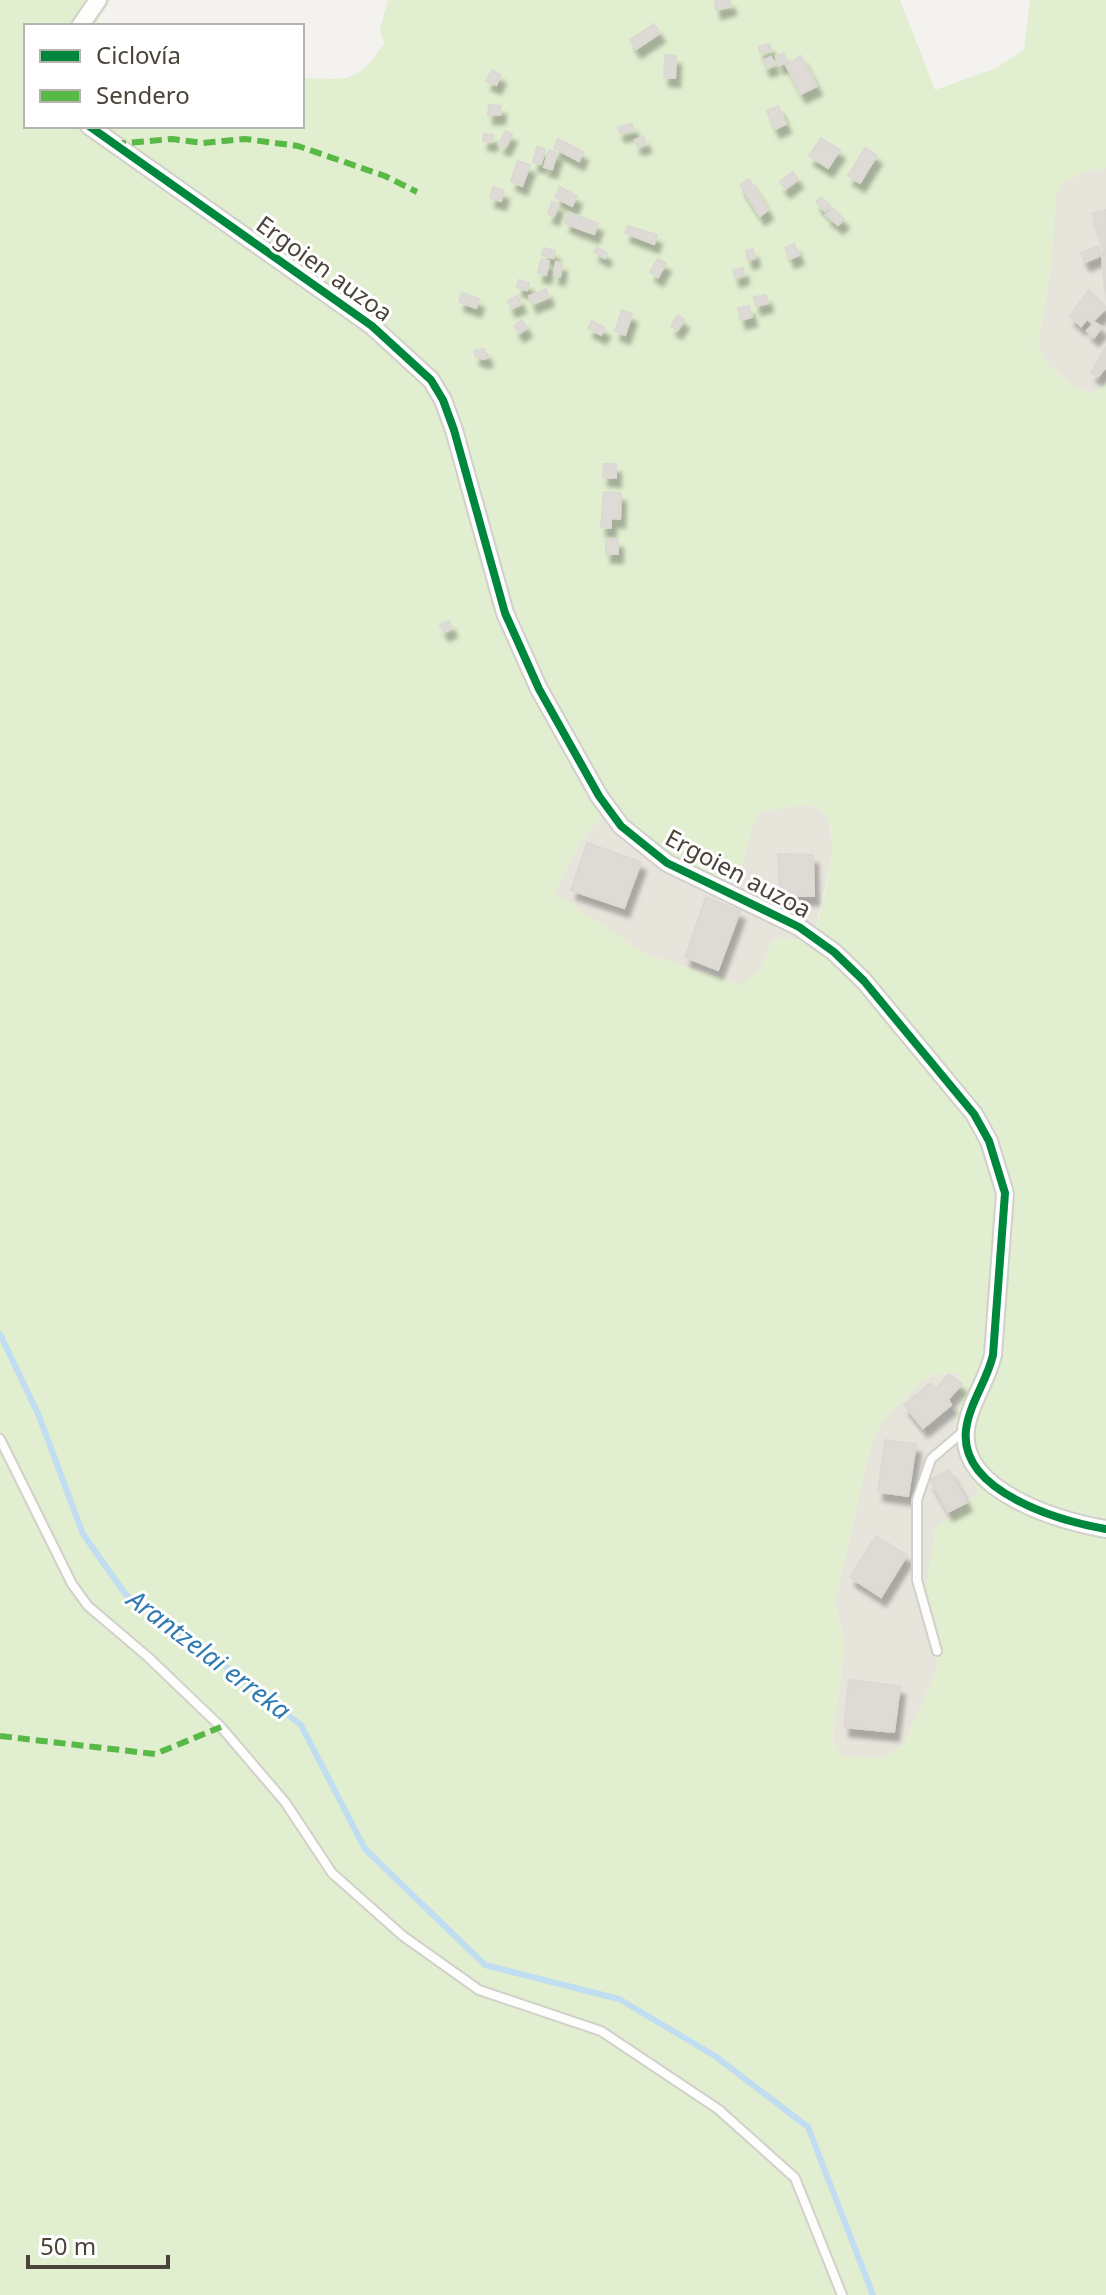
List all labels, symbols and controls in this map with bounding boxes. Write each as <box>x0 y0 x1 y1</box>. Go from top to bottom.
legend <box>24 24 304 128</box>
text: Ciclovía <box>96 38 181 71</box>
text: Sendero <box>96 78 190 111</box>
street label: Ergoien auzoa <box>250 207 400 328</box>
street label: Ergoien auzoa <box>660 820 817 925</box>
water label: Arantzelai erreka <box>119 1580 299 1728</box>
scale bar <box>28 2219 168 2269</box>
text: 50 m <box>40 2229 96 2262</box>

